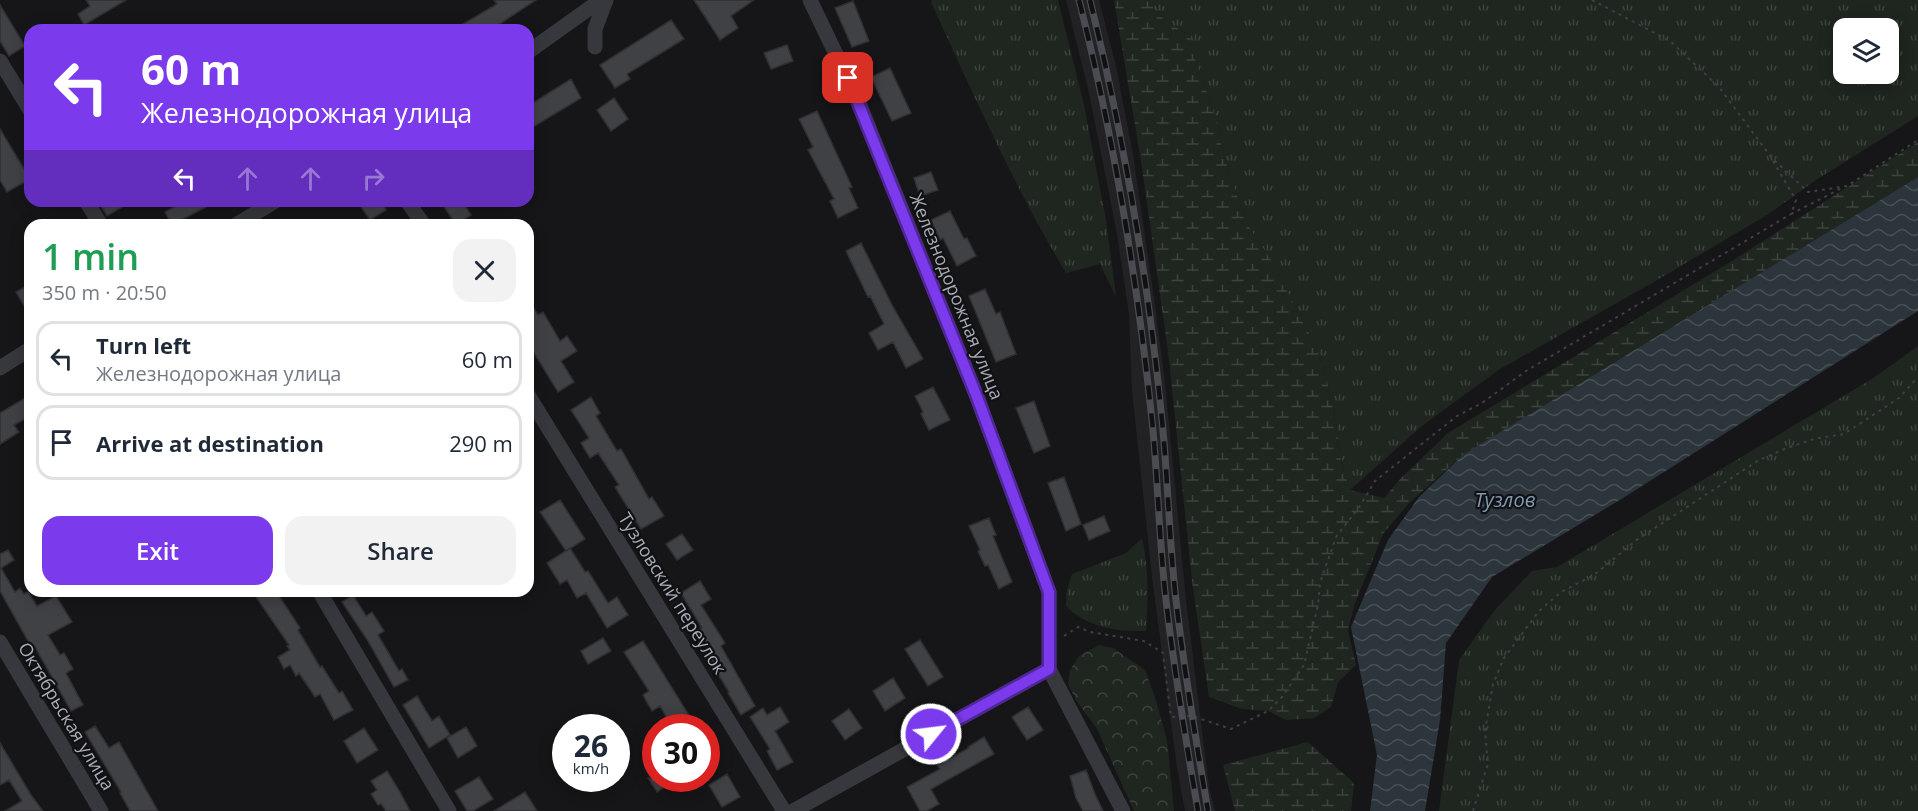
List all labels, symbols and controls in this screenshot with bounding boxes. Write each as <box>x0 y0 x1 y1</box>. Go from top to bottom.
map controls <box>1833 18 1899 84</box>
button: layers <box>1833 18 1899 84</box>
text: 60 m <box>141 40 241 97</box>
icon: left <box>42 48 120 126</box>
pin <box>822 52 873 103</box>
icon: arrive <box>831 61 864 94</box>
text: Железнодорожная улица <box>141 94 472 131</box>
icon: left <box>168 162 201 195</box>
icon: ahead <box>231 162 264 195</box>
icon: ahead <box>294 162 327 195</box>
icon: right <box>357 162 390 195</box>
street label: Железнодорожная улица <box>905 189 1009 403</box>
text: 1 min <box>42 232 139 281</box>
button: close <box>453 239 516 302</box>
text: 350 m · 20:50 <box>42 279 167 306</box>
text: Turn left <box>96 330 191 360</box>
icon: left <box>45 342 78 375</box>
text: 60 m <box>462 344 513 374</box>
text: Железнодорожная улица <box>96 360 341 387</box>
icon: arrive <box>45 426 78 459</box>
text: Arrive at destination <box>96 428 324 458</box>
text: 290 m <box>449 428 513 458</box>
water label: Тузлов <box>1475 486 1536 513</box>
street label: Тузловский переулок <box>613 508 733 679</box>
button: Exit <box>42 516 273 585</box>
button: Share <box>285 516 516 585</box>
street label: Октябрьская улица <box>13 638 121 794</box>
position arrow <box>899 702 963 766</box>
speed limit sign: 30 <box>642 714 720 792</box>
text: 26 <box>574 725 608 766</box>
text: km/h <box>573 758 609 778</box>

